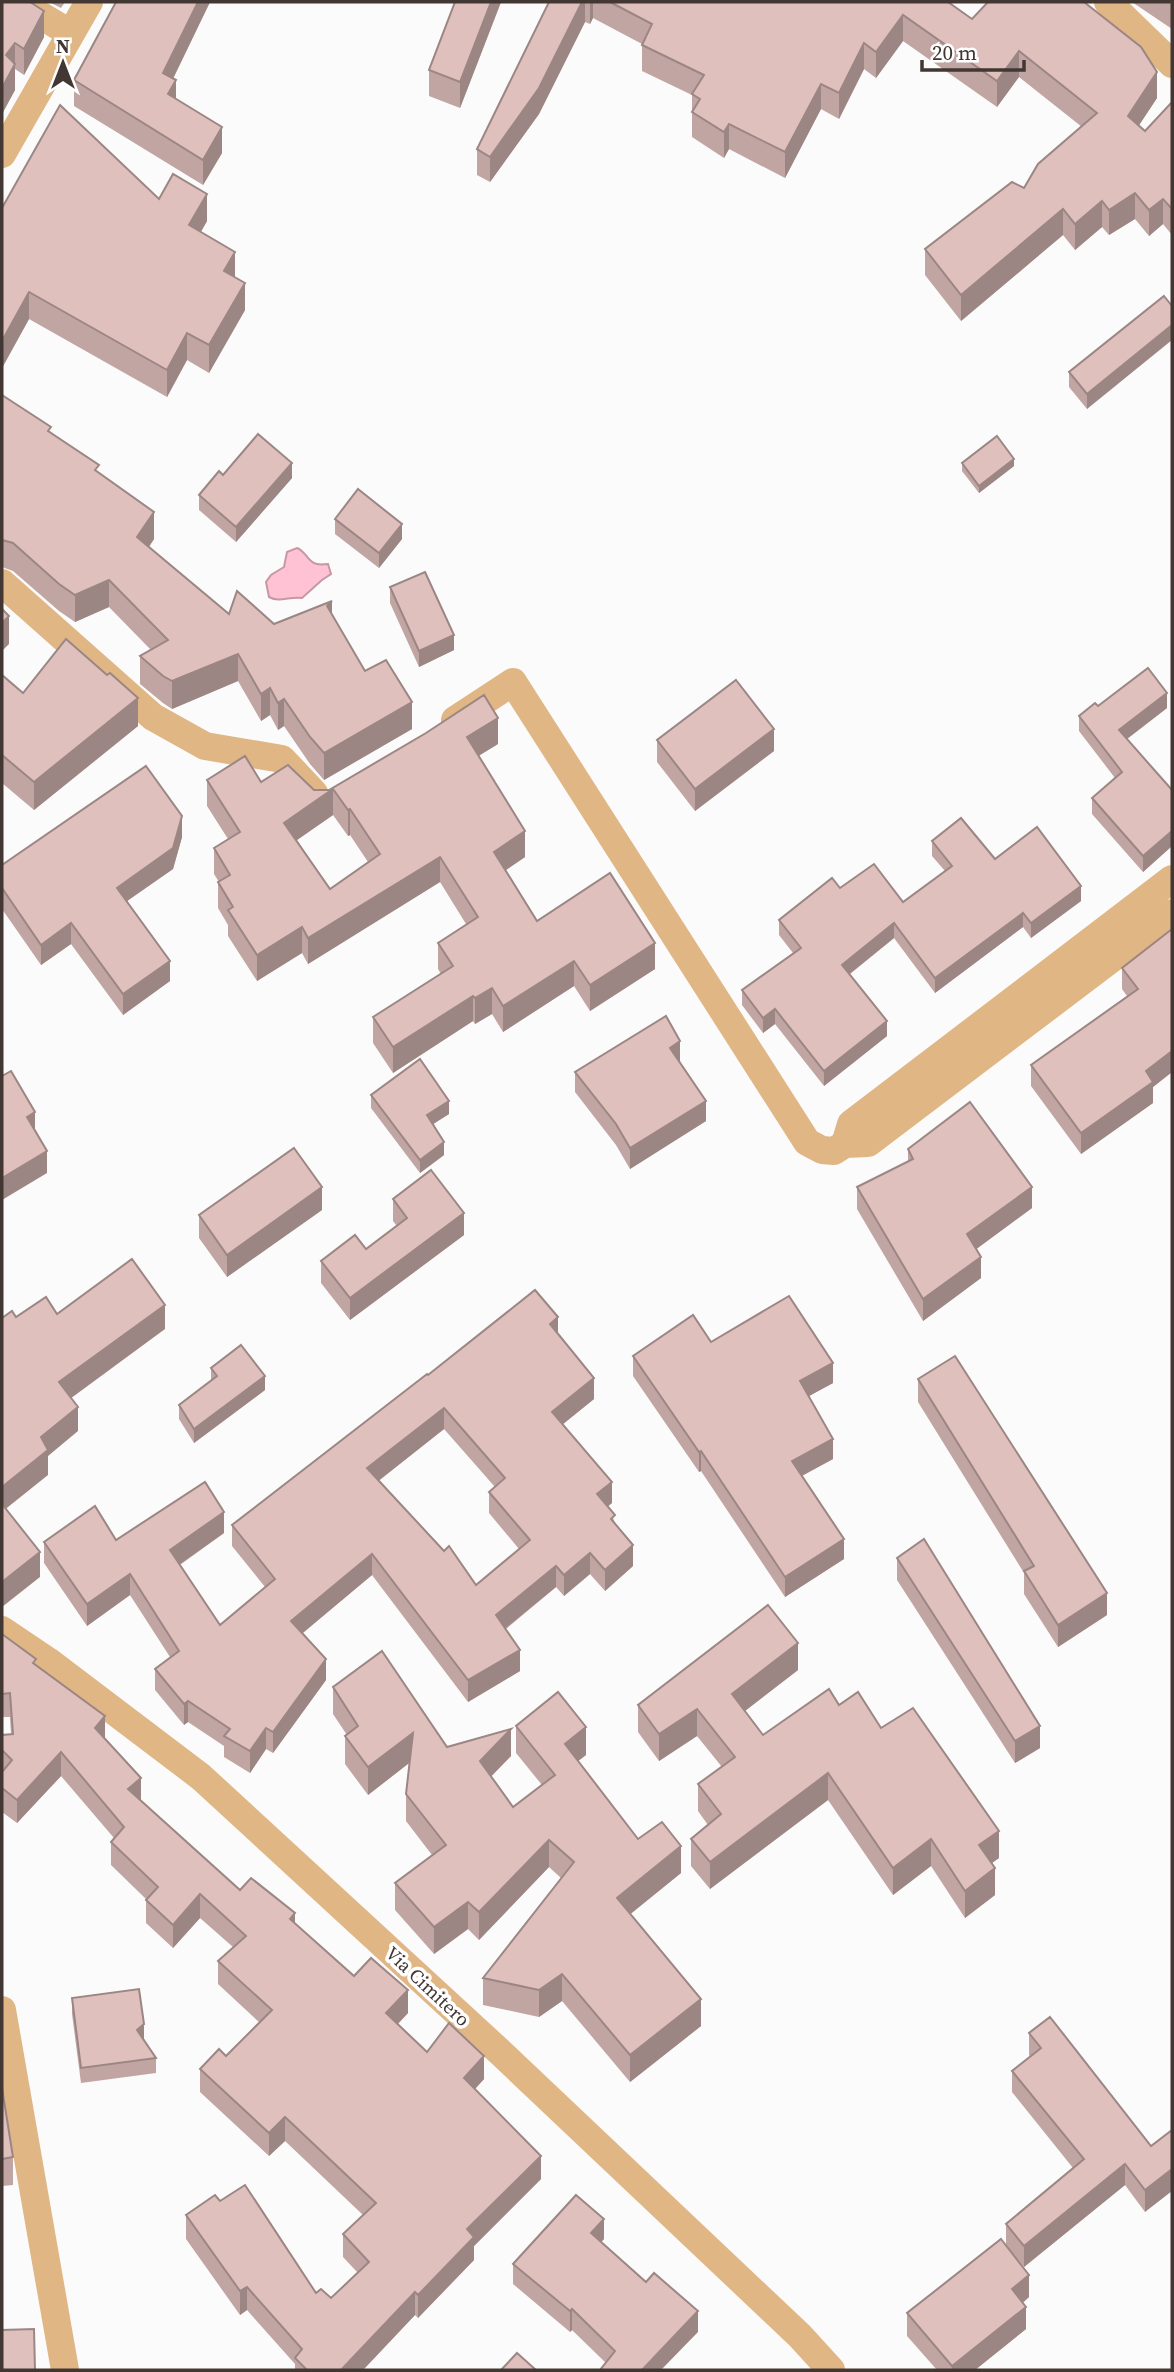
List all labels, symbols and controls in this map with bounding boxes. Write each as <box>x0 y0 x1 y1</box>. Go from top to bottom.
north arrow <box>28 28 98 98</box>
scale bar <box>922 28 1024 72</box>
text: N <box>56 33 70 59</box>
text: 20 m <box>932 38 977 67</box>
street label: Via Cimitero <box>380 1940 476 2032</box>

